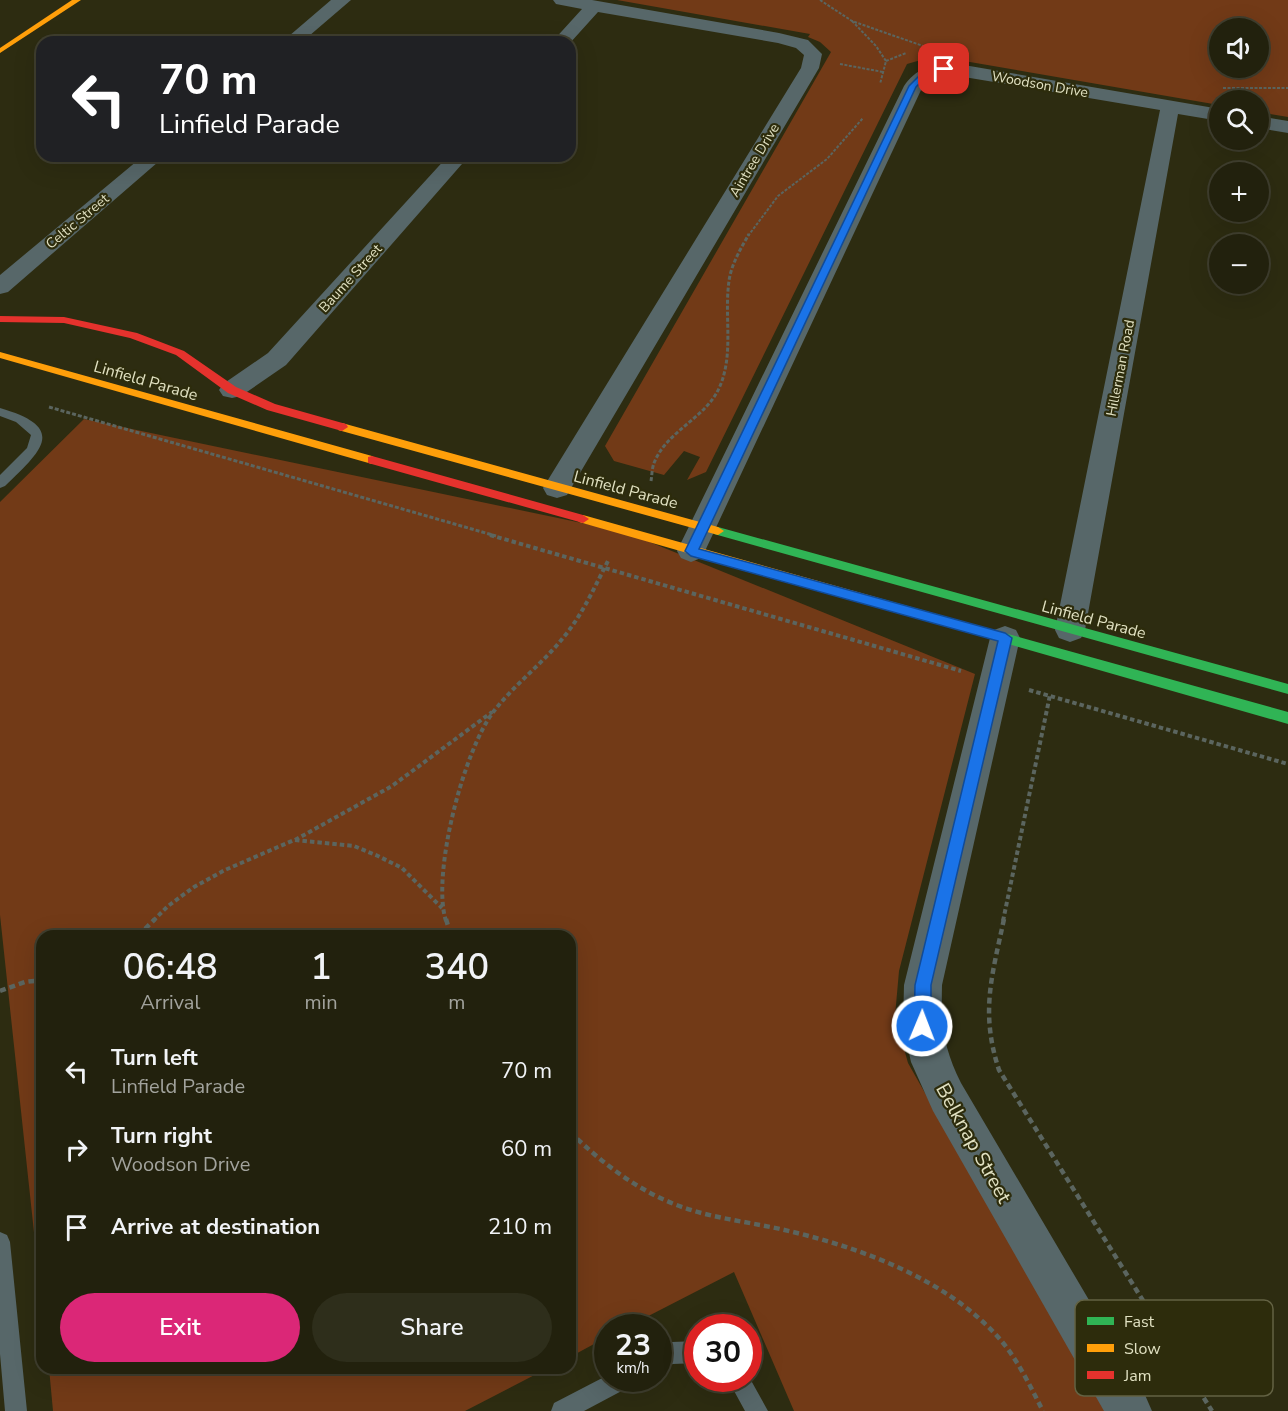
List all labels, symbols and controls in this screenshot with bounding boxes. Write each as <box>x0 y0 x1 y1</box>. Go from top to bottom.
map controls <box>1209 18 1269 294</box>
button: sound <box>1209 18 1269 78</box>
pin <box>918 43 969 94</box>
text: 70 m <box>159 52 258 109</box>
icon: arrive <box>927 52 960 85</box>
icon: left <box>60 60 138 138</box>
street label: Woodson Drive <box>990 67 1090 102</box>
button: search <box>1209 90 1269 150</box>
text: Linfield Parade <box>159 106 340 143</box>
street label: Aintree Drive <box>725 120 784 201</box>
button: + <box>1209 162 1269 222</box>
street label: Celtic Street <box>42 189 113 253</box>
button: − <box>1209 234 1269 294</box>
street label: Baume Street <box>315 240 386 317</box>
street label: Hillerman Road <box>1102 318 1139 418</box>
street label: Linfield Parade <box>91 356 200 406</box>
street label: Linfield Parade <box>571 465 680 514</box>
street label: Linfield Parade <box>1039 595 1148 644</box>
text: 06:48 <box>123 943 218 992</box>
text: 1 <box>310 943 332 992</box>
text: 340 <box>424 943 489 992</box>
text: Arrival <box>140 989 200 1016</box>
text: min <box>305 989 338 1016</box>
text: m <box>448 989 465 1016</box>
position arrow <box>890 994 954 1058</box>
text: Turn left <box>111 1043 198 1073</box>
icon: left <box>60 1055 93 1088</box>
text: 70 m <box>501 1056 552 1086</box>
text: Linfield Parade <box>111 1073 245 1100</box>
street label: Belknap Street <box>929 1078 1018 1209</box>
text: Turn right <box>111 1121 212 1151</box>
icon: right <box>60 1133 93 1166</box>
text: 60 m <box>501 1134 552 1164</box>
text: Woodson Drive <box>111 1151 250 1178</box>
icon: arrive <box>60 1211 93 1244</box>
text: Arrive at destination <box>111 1212 320 1242</box>
text: 210 m <box>488 1212 552 1242</box>
button: Exit <box>60 1293 300 1362</box>
button: Share <box>312 1293 552 1362</box>
legend <box>1075 1300 1273 1396</box>
text: Fast <box>1124 1311 1155 1333</box>
speed limit sign: 30 <box>684 1314 762 1392</box>
text: 23 <box>615 1325 651 1366</box>
text: Slow <box>1124 1338 1161 1360</box>
text: km/h <box>616 1358 650 1378</box>
text: Jam <box>1123 1365 1151 1387</box>

